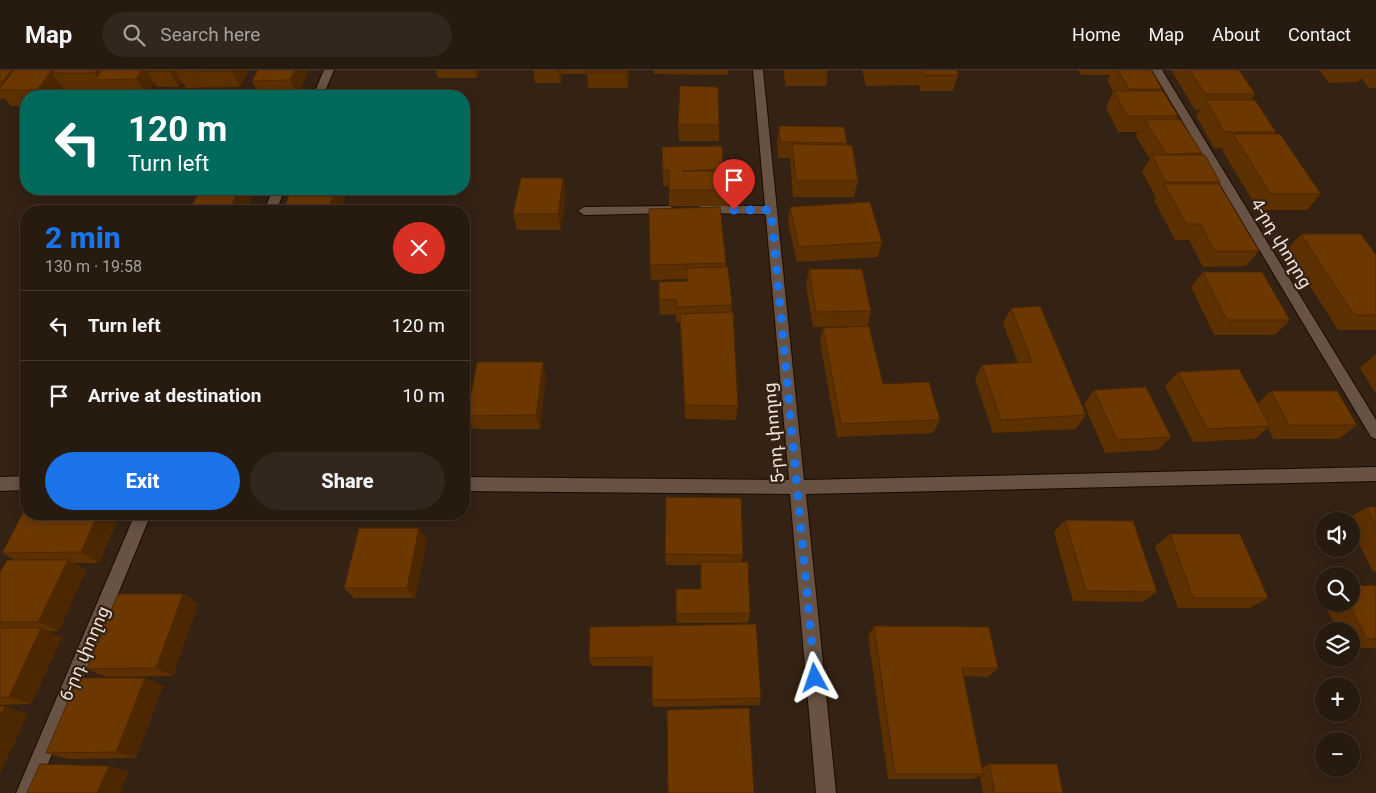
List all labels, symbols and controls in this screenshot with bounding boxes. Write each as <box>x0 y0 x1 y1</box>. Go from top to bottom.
search box <box>102 12 452 57</box>
text: Map <box>25 21 72 49</box>
icon: search <box>120 21 148 49</box>
text: Search here <box>160 23 260 46</box>
text: Home <box>1072 24 1121 45</box>
text: Map <box>1149 24 1184 45</box>
text: About <box>1212 24 1260 45</box>
text: Contact <box>1288 24 1351 45</box>
text: 120 m <box>128 109 227 150</box>
icon: left <box>45 110 110 175</box>
text: Turn left <box>128 151 209 176</box>
pin <box>713 159 755 210</box>
icon: arrive <box>720 166 748 194</box>
street label: 4-րդ փողոց <box>1247 194 1317 292</box>
text: 2 min <box>45 220 121 255</box>
button: close <box>393 222 445 274</box>
text: 130 m · 19:58 <box>45 257 142 276</box>
icon: left <box>45 312 73 340</box>
text: Turn left <box>88 314 161 337</box>
text: 120 m <box>392 314 445 337</box>
icon: arrive <box>45 382 73 410</box>
street label: 5-րդ փողոց <box>758 382 788 484</box>
text: Arrive at destination <box>88 384 261 407</box>
text: 10 m <box>402 384 445 407</box>
button: Exit <box>45 452 240 510</box>
button: Share <box>250 452 445 510</box>
map controls <box>1315 512 1360 777</box>
button: sound <box>1315 512 1360 557</box>
button: search <box>1315 567 1360 612</box>
street label: 6-րդ փողոց <box>55 602 113 704</box>
button: layers <box>1315 622 1360 667</box>
position arrow <box>788 651 840 703</box>
button: + <box>1315 677 1360 722</box>
button: − <box>1315 732 1360 777</box>

